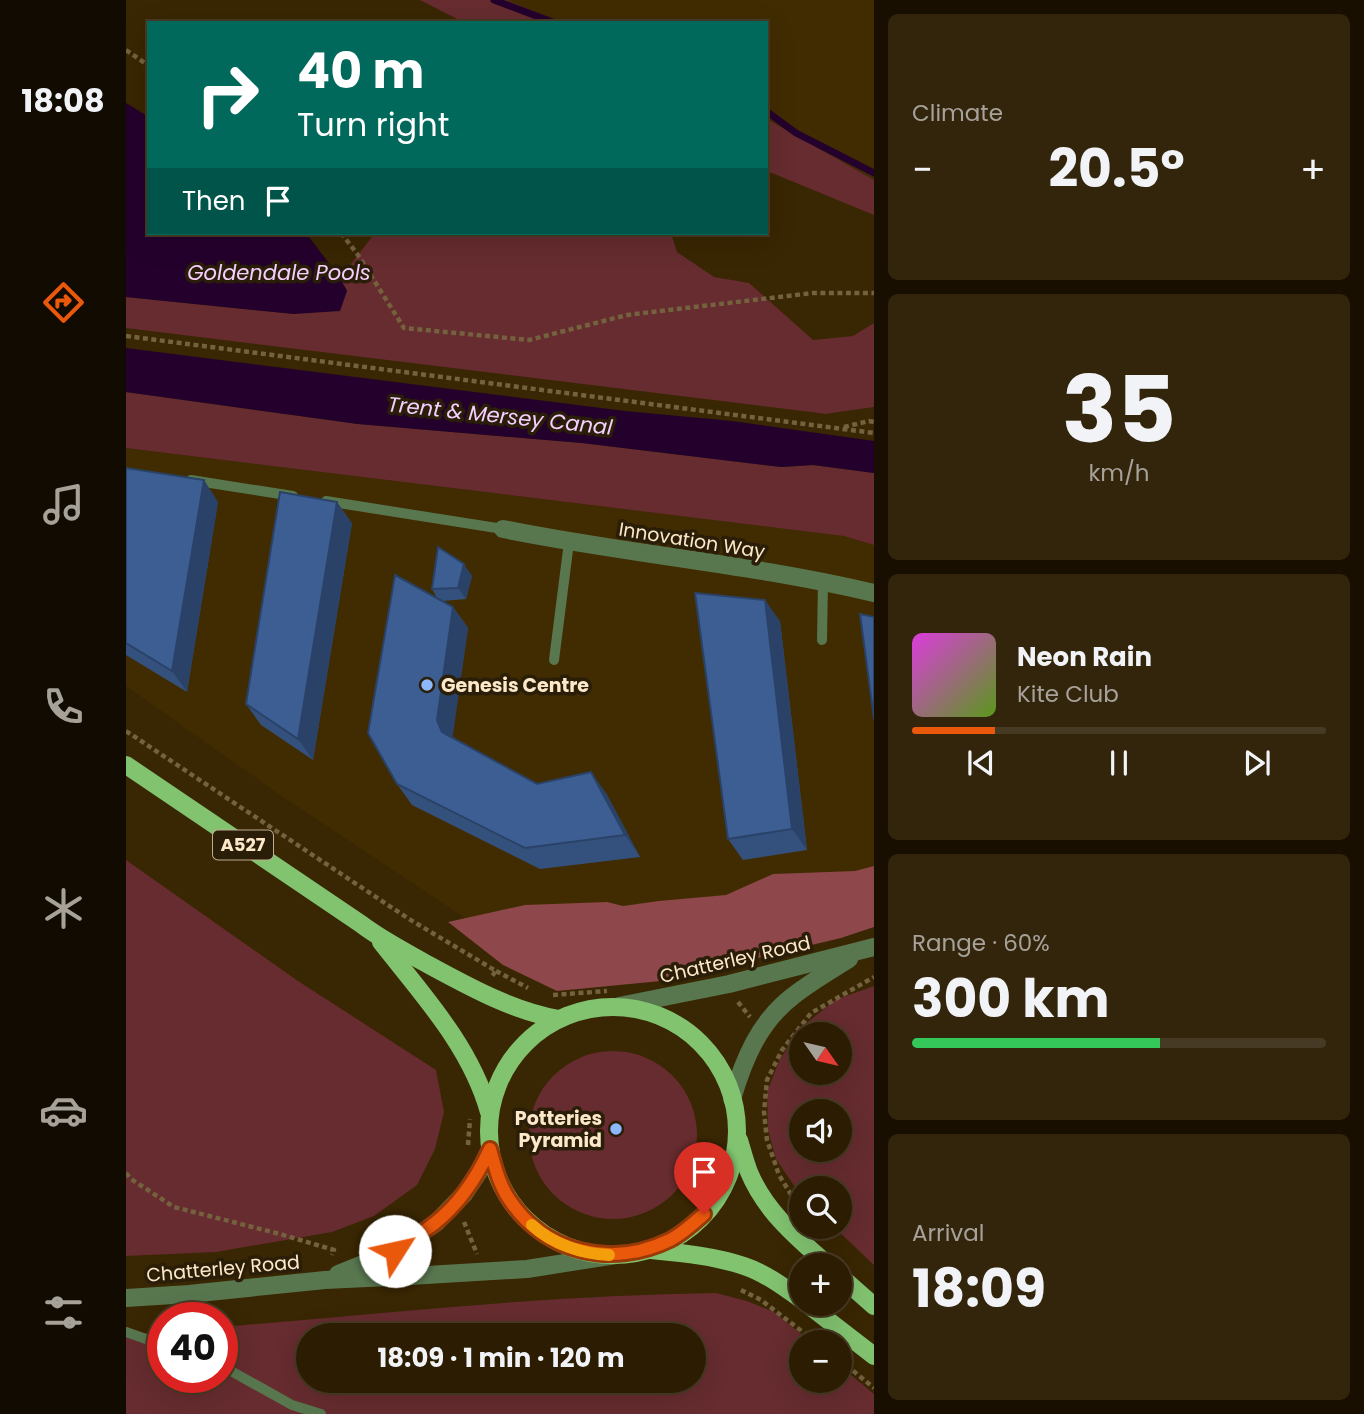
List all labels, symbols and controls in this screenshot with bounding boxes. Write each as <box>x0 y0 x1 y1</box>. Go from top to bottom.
text: 40 m <box>297 37 424 105</box>
icon: right <box>182 49 273 140</box>
text: 18:08 <box>21 78 105 123</box>
text: Climate <box>912 97 1003 129</box>
text: Turn right <box>297 102 449 147</box>
text: 20.5° <box>1048 132 1185 205</box>
text: − <box>912 143 933 196</box>
text: + <box>1300 143 1326 196</box>
icon: arrive <box>259 182 297 220</box>
text: Then <box>182 183 245 219</box>
water label: Goldendale Pools <box>187 258 371 287</box>
icon: directions <box>39 278 88 327</box>
text: 35 <box>1062 346 1176 474</box>
water label: Trent & Mersey Canal <box>386 389 615 442</box>
text: km/h <box>1088 457 1150 489</box>
icon: music <box>39 480 88 529</box>
street label: Innovation Way <box>617 516 767 565</box>
text: Neon Rain <box>1017 639 1152 675</box>
place label: Genesis Centre <box>441 672 589 699</box>
marker: Genesis Centre <box>419 677 435 693</box>
text: Kite Club <box>1017 678 1119 710</box>
icon: phone <box>39 682 88 731</box>
icon: previous <box>962 744 1000 782</box>
icon: pause <box>1100 744 1138 782</box>
icon: next <box>1238 744 1276 782</box>
road number: A527 <box>213 830 273 860</box>
icon: climate <box>39 884 88 933</box>
text: Range · 60% <box>912 927 1050 959</box>
street label: Chatterley Road <box>657 929 813 990</box>
text: 300 km <box>912 962 1110 1035</box>
north arrow <box>789 1022 852 1085</box>
map controls <box>789 1022 852 1393</box>
icon: car <box>39 1086 88 1135</box>
button: sound <box>789 1099 852 1162</box>
place label: Potteries Pyramid <box>515 1105 602 1154</box>
marker: Potteries Pyramid <box>608 1121 624 1137</box>
pin <box>674 1142 734 1214</box>
icon: arrive <box>685 1153 723 1191</box>
button: search <box>789 1176 852 1239</box>
position arrow <box>358 1214 432 1288</box>
text: Arrival <box>912 1217 984 1249</box>
street label: Chatterley Road <box>145 1248 301 1289</box>
text: 18:09 <box>912 1252 1046 1325</box>
button: + <box>789 1253 852 1316</box>
icon: filters <box>39 1288 88 1337</box>
speed limit sign: 40 <box>147 1302 238 1393</box>
button: − <box>789 1330 852 1393</box>
text: 18:09 · 1 min · 120 m <box>377 1340 625 1376</box>

